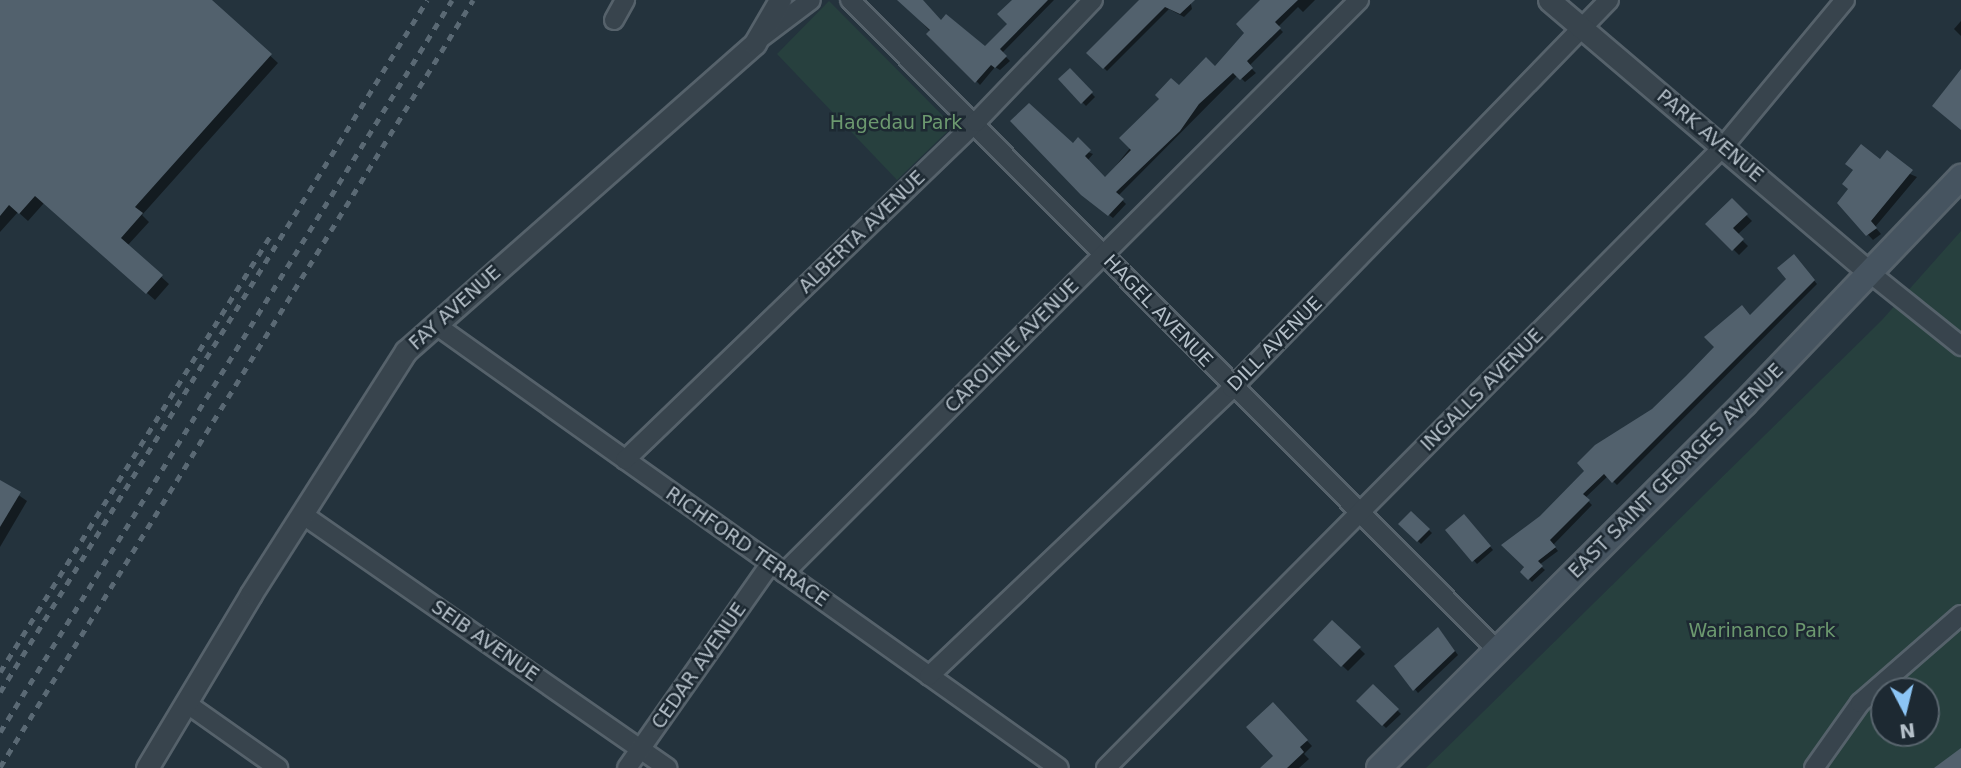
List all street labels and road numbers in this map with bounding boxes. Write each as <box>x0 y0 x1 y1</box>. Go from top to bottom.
street label: PARK AVENUE <box>1652 85 1768 187</box>
street label: ALBERTA AVENUE <box>794 166 930 298</box>
street label: HAGEL AVENUE <box>1099 250 1217 372</box>
street label: FAY AVENUE <box>405 261 505 355</box>
street label: CAROLINE AVENUE <box>940 274 1084 418</box>
street label: DILL AVENUE <box>1223 292 1327 396</box>
street label: INGALLS AVENUE <box>1416 324 1548 456</box>
street label: EAST SAINT GEORGES AVENUE <box>1564 359 1788 583</box>
street label: RICHFORD TERRACE <box>661 482 833 612</box>
street label: SEIB AVENUE <box>427 596 543 686</box>
street label: CEDAR AVENUE <box>647 599 751 733</box>

